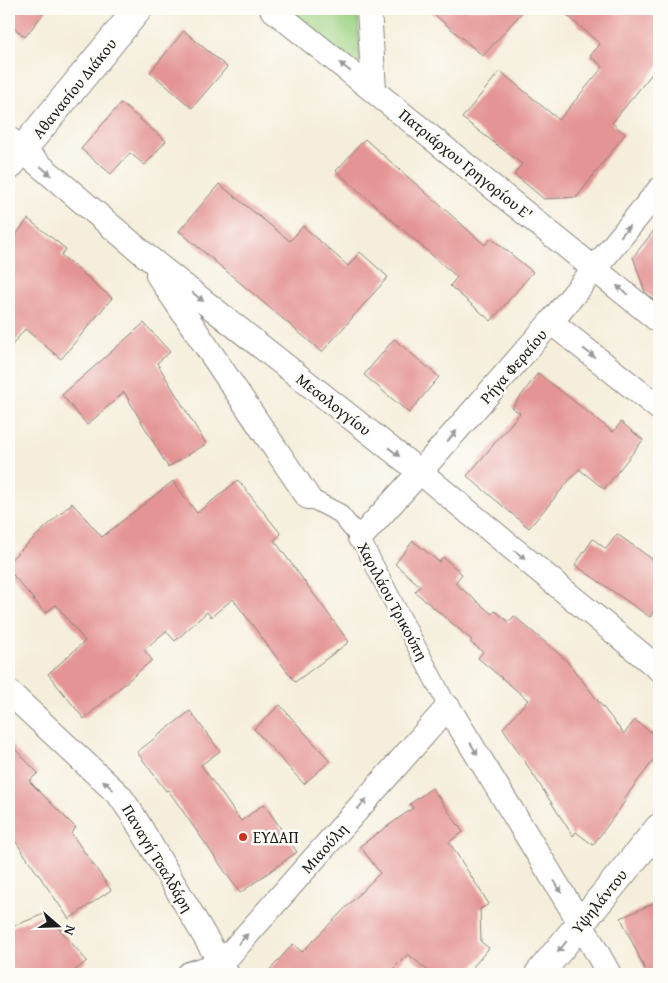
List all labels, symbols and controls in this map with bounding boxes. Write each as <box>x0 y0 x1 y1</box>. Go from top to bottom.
street label: Αθανασίου Διάκου <box>26 33 122 143</box>
one-way arrow <box>339 62 352 73</box>
street label: Πατριάρχου Γρηγορίου Ε' <box>394 103 538 225</box>
one-way arrow <box>39 165 52 176</box>
one-way arrow <box>619 225 630 238</box>
one-way arrow <box>616 284 628 296</box>
one-way arrow <box>191 291 204 302</box>
street label: Ρήγα Φεραίου <box>474 323 552 409</box>
one-way arrow <box>583 347 596 358</box>
street label: Μεσολογγίου <box>291 367 377 441</box>
one-way arrow <box>447 429 458 442</box>
one-way arrow <box>387 446 400 457</box>
street label: Χαριλάου Τρικούπη <box>352 537 434 665</box>
one-way arrow <box>513 549 526 560</box>
one-way arrow <box>469 742 478 755</box>
one-way arrow <box>102 779 114 791</box>
one-way arrow <box>356 799 368 811</box>
street label: Παναγή Τσαλδάρη <box>116 800 200 916</box>
street label: Μιαούλη <box>295 818 353 878</box>
place label: ΕΥΔΑΠ <box>253 825 299 849</box>
marker: ΕΥΔΑΠ <box>237 831 249 843</box>
street label: Υψηλάντου <box>565 863 633 939</box>
one-way arrow <box>554 881 563 894</box>
north arrow <box>32 900 82 950</box>
text: N <box>59 923 81 939</box>
one-way arrow <box>237 934 249 946</box>
one-way arrow <box>556 940 567 953</box>

